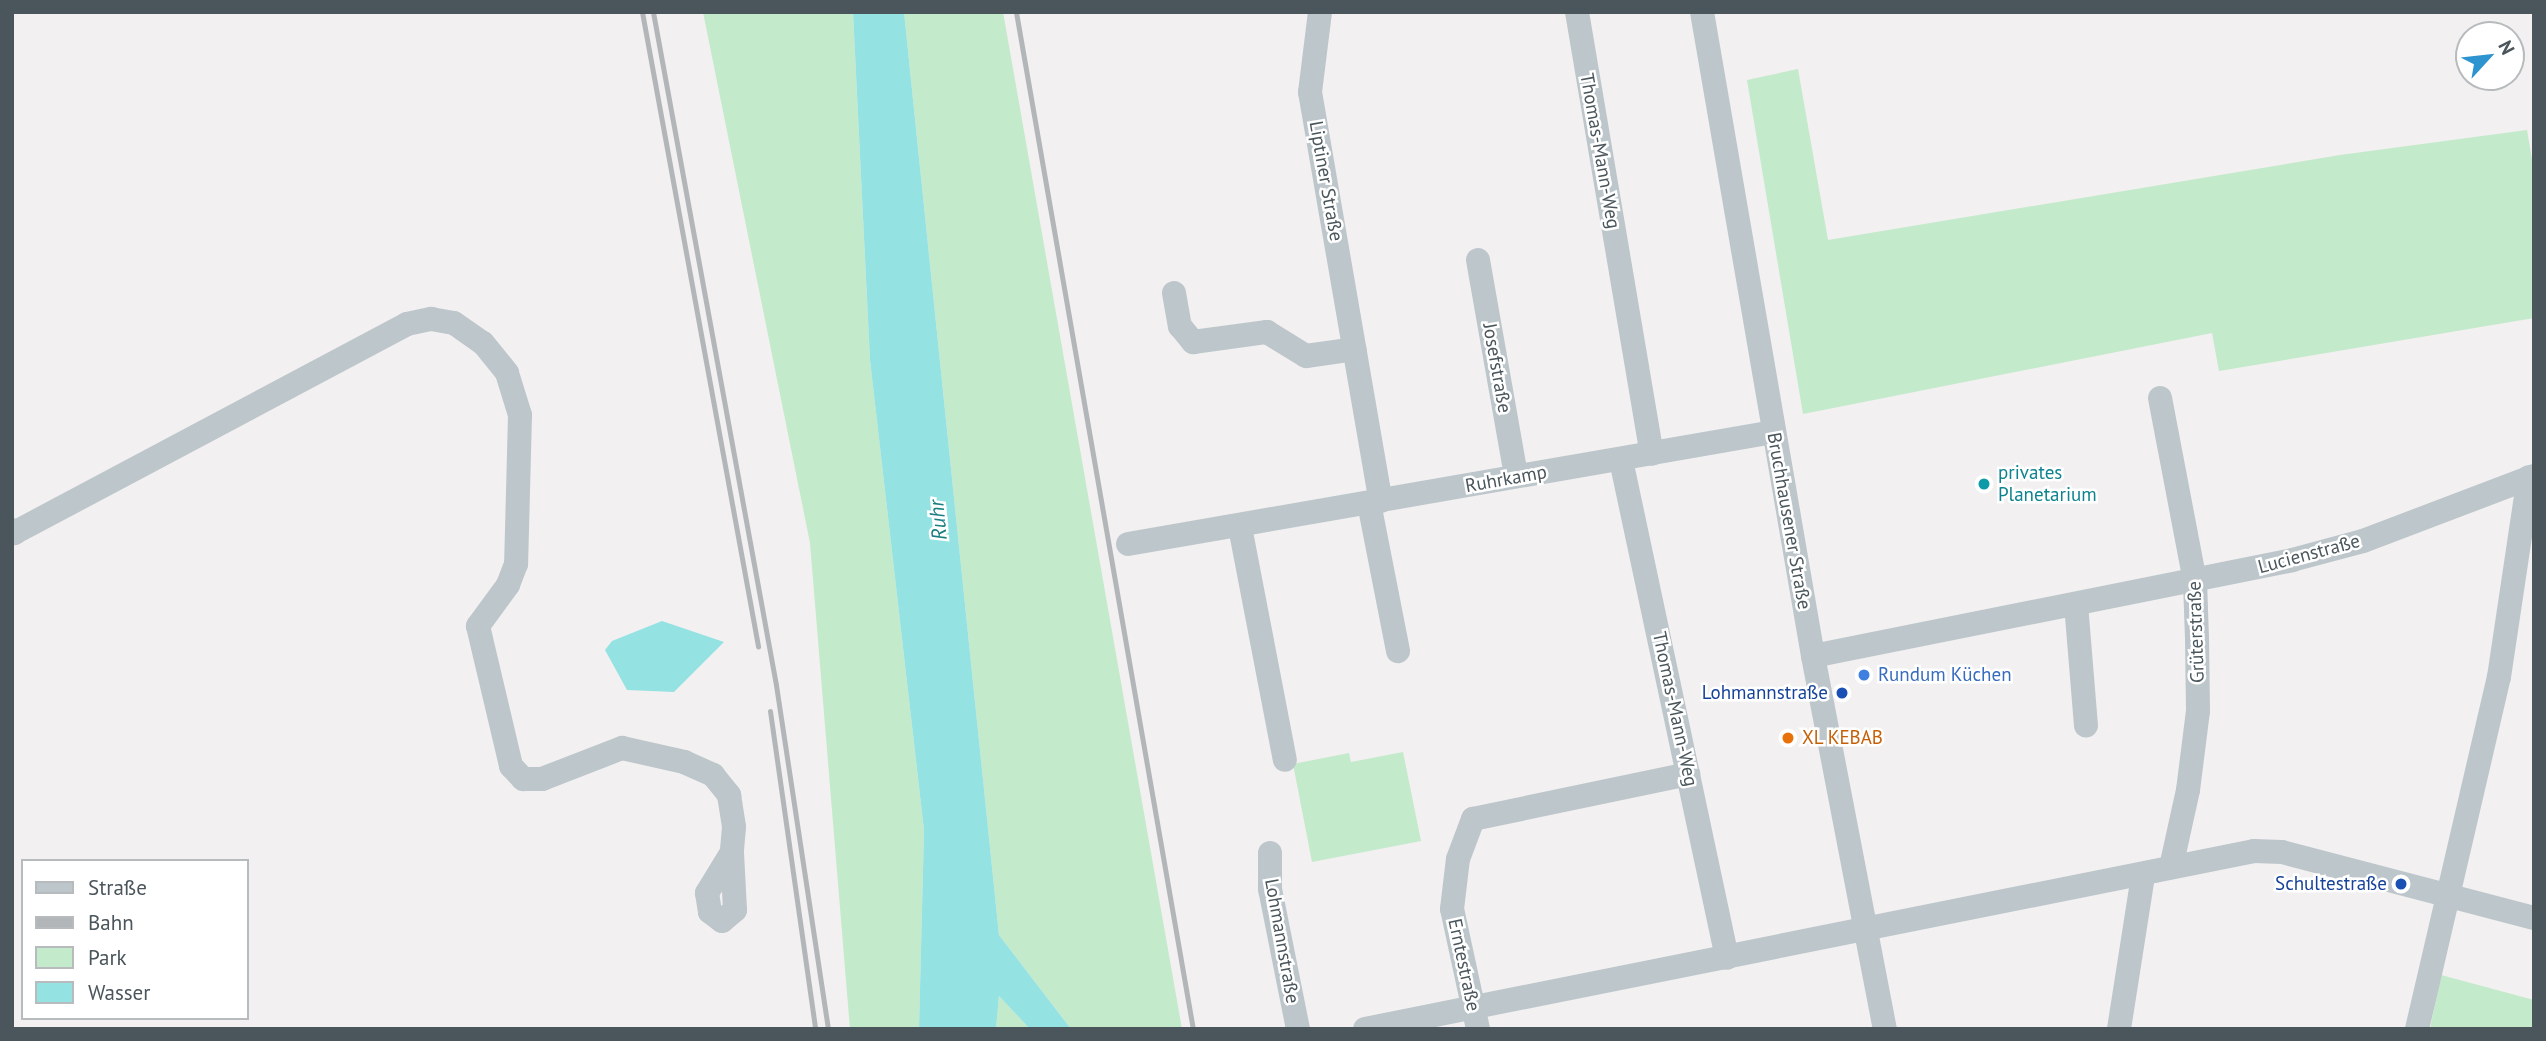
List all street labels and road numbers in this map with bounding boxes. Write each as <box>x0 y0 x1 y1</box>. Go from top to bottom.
street label: Thomas-Mann-Weg <box>1575 71 1625 231</box>
street label: Liptiner Straße <box>1304 119 1348 243</box>
street label: Josefstraße <box>1478 321 1516 415</box>
street label: Bruchhausener Straße <box>1762 431 1816 611</box>
street label: Ruhrkamp <box>1463 461 1549 497</box>
street label: Lucienstraße <box>2256 529 2362 579</box>
street label: Grüterstraße <box>2183 581 2209 683</box>
street label: Thomas-Mann-Weg <box>1647 630 1703 788</box>
street label: Lohmannstraße <box>1260 877 1304 1005</box>
street label: Erntestraße <box>1443 917 1485 1013</box>

